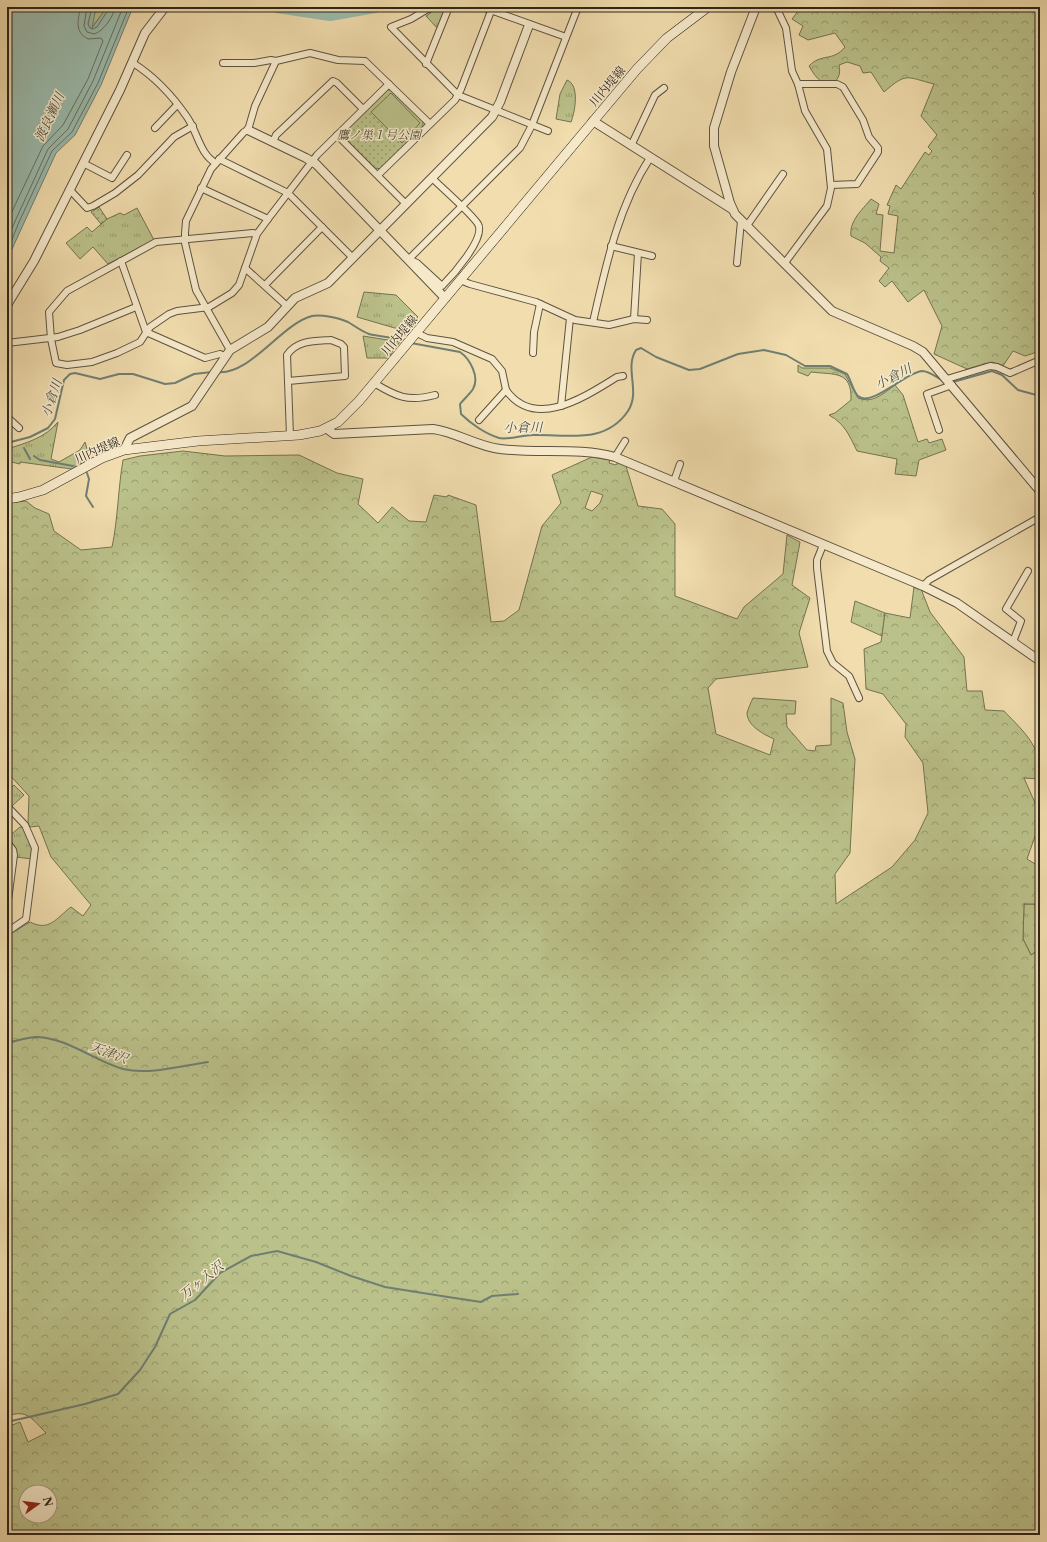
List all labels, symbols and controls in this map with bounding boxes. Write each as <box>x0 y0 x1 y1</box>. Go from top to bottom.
street label: 川内堤線 <box>586 63 628 109</box>
water label: 渡良瀬川 <box>31 88 68 144</box>
park label: 鷹ノ巣１号公園 <box>337 127 423 142</box>
street label: 川内堤線 <box>378 312 420 358</box>
water label: 小倉川 <box>872 359 916 392</box>
water label: 小倉川 <box>37 375 66 419</box>
water label: 小倉川 <box>503 419 545 435</box>
street label: 川内堤線 <box>72 433 122 467</box>
water label: 天津沢 <box>88 1038 132 1067</box>
water label: 万ヶ入沢 <box>176 1256 228 1303</box>
north arrow <box>18 1484 58 1524</box>
text: N <box>40 1495 56 1508</box>

